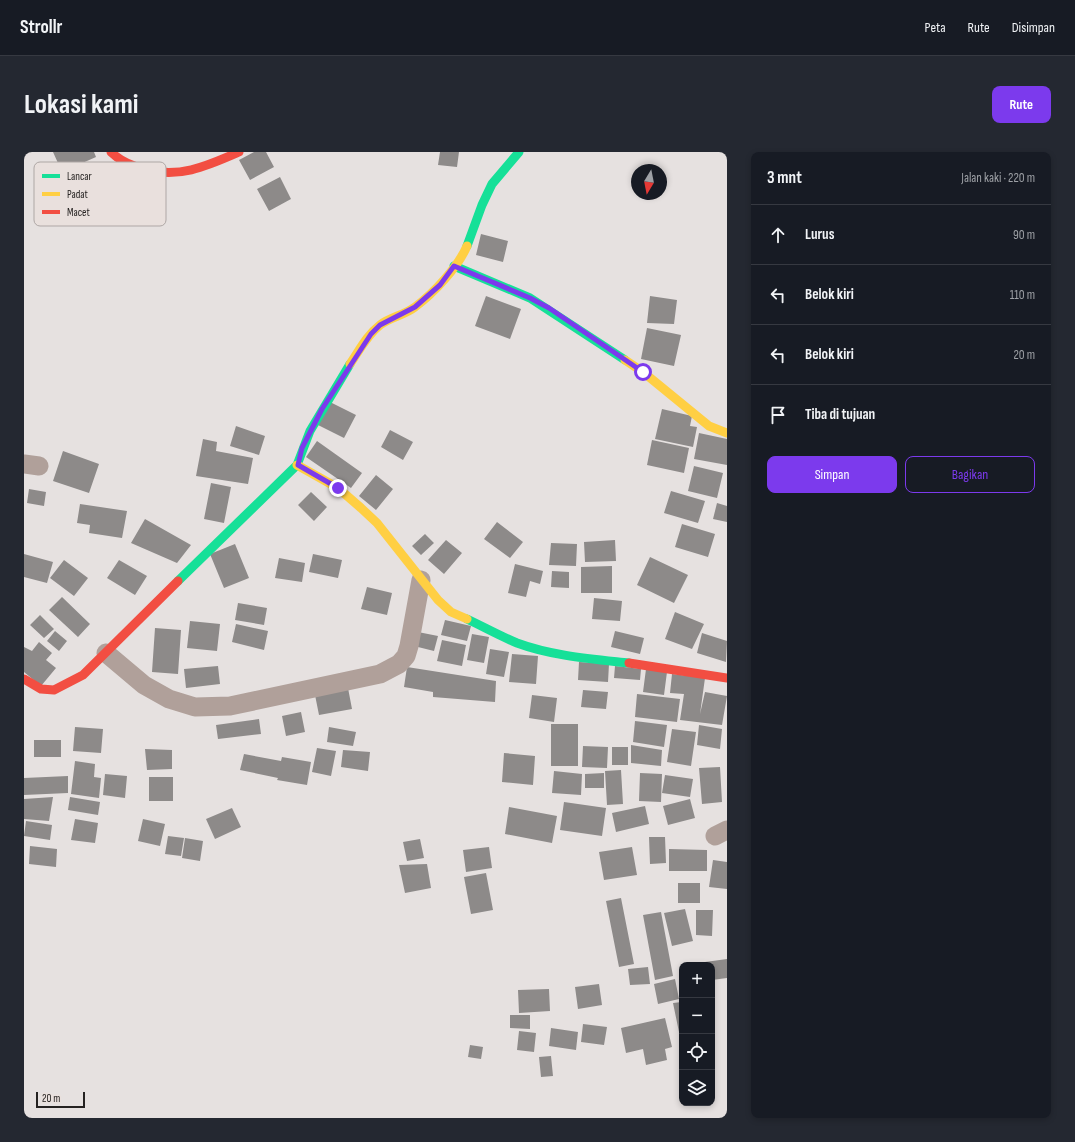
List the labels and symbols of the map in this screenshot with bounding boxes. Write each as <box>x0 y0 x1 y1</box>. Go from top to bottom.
legend <box>34 162 166 226</box>
north arrow <box>631 164 667 200</box>
text: Lancar <box>67 170 92 183</box>
text: Padat <box>67 188 89 201</box>
text: Macet <box>67 206 91 219</box>
route start <box>634 363 652 381</box>
route end <box>329 479 347 497</box>
scale bar <box>36 1090 85 1109</box>

